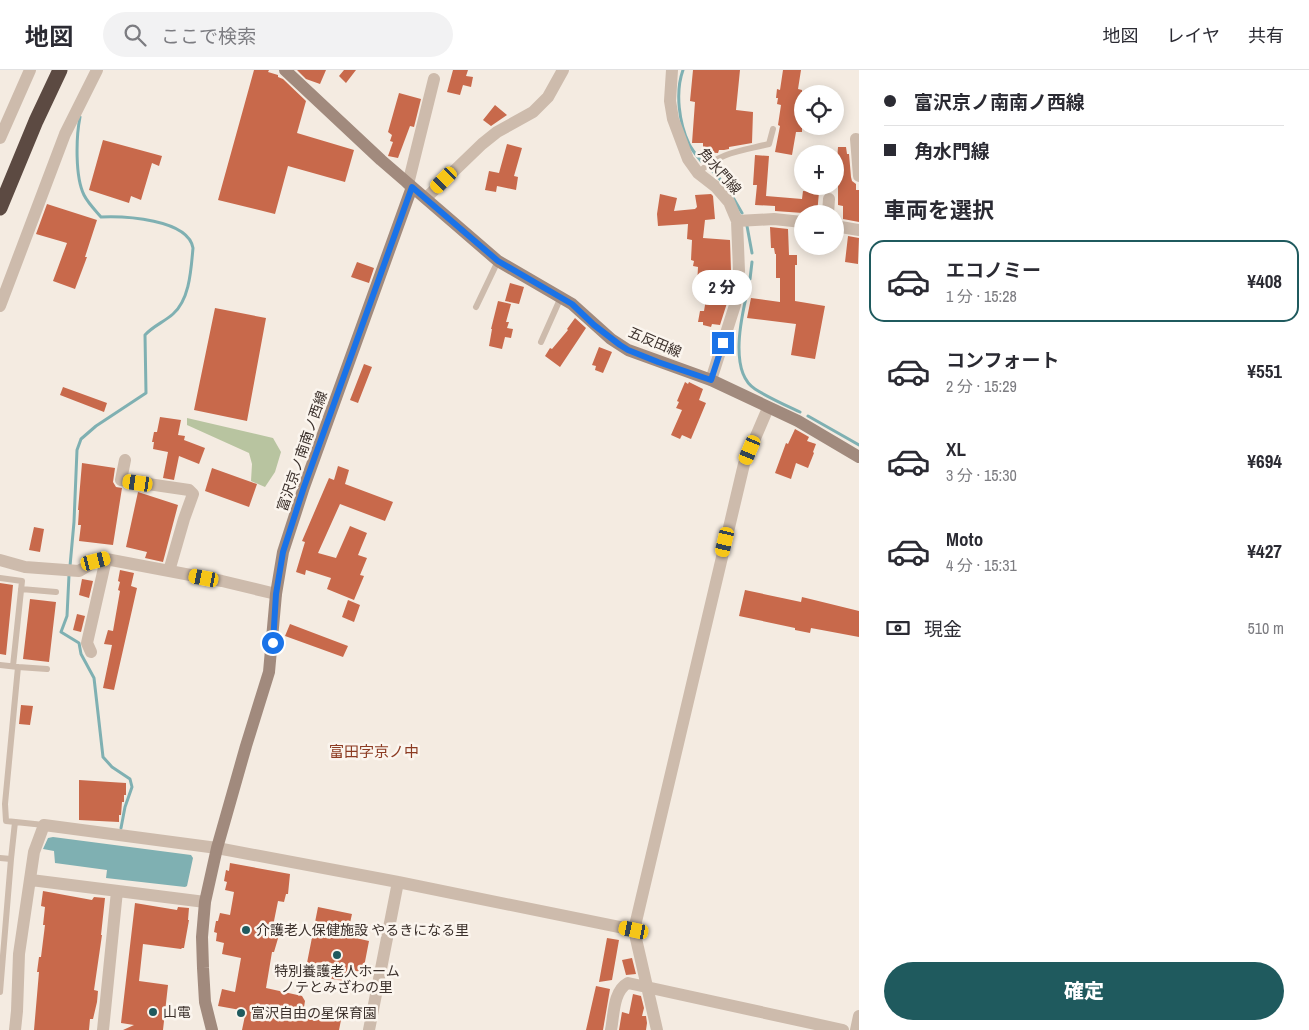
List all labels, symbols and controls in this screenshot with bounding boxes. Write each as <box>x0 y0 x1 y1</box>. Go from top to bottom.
search box <box>103 12 453 57</box>
text: 地図 <box>25 20 73 52</box>
icon: search <box>121 21 149 49</box>
text: ここで検索 <box>161 23 256 49</box>
text: 地図 <box>1103 23 1139 48</box>
text: レイヤ <box>1167 23 1220 48</box>
text: 共有 <box>1248 23 1284 48</box>
map controls <box>794 85 844 255</box>
button: locate <box>794 85 844 135</box>
text: 富沢京ノ南南ノ西線 <box>914 89 1085 115</box>
text: 角水門線 <box>914 138 990 164</box>
street label: 角水門線 <box>695 144 745 198</box>
button: + <box>794 145 844 195</box>
car <box>428 164 459 196</box>
text: 車両を選択 <box>884 195 994 225</box>
button: − <box>794 205 844 255</box>
text: エコノミー <box>946 257 1041 283</box>
icon: car <box>886 259 931 304</box>
text: ¥408 <box>1247 268 1282 294</box>
callout: 2 分 <box>693 270 753 306</box>
text: 2 分 <box>709 276 735 298</box>
text: 1 分 · 15:28 <box>946 285 1017 307</box>
street label: 五反田線 <box>626 323 684 361</box>
route end <box>712 332 734 354</box>
text: コンフォート <box>946 347 1059 373</box>
icon: car <box>886 349 931 394</box>
text: ¥551 <box>1247 358 1282 384</box>
text: 2 分 · 15:29 <box>946 375 1017 397</box>
street label: 富沢京ノ南南ノ西線 <box>273 389 331 513</box>
car <box>737 433 762 467</box>
text: XL <box>946 436 966 462</box>
icon: car <box>886 439 931 484</box>
text: ¥694 <box>1247 448 1282 474</box>
text: 3 分 · 15:30 <box>946 464 1017 486</box>
car <box>122 473 153 493</box>
car <box>714 526 735 558</box>
text: Moto <box>946 526 983 552</box>
icon: car <box>886 529 931 574</box>
text: ¥427 <box>1247 538 1282 564</box>
car <box>79 550 112 572</box>
text: 4 分 · 15:31 <box>946 554 1017 576</box>
car <box>187 568 220 588</box>
icon: cash <box>884 614 912 642</box>
text: 現金 <box>924 616 962 642</box>
text: 510 m <box>1248 617 1284 639</box>
route start <box>262 632 284 654</box>
district label: 富田字京ノ中 <box>329 741 419 762</box>
car <box>617 920 650 940</box>
place label: 介護老人保健施設 やるきになる里 <box>256 921 469 939</box>
marker: 介護老人保健施設 やるきになる里 <box>240 924 252 936</box>
marker: 特別養護老人ホーム ノテとみざわの里 <box>331 949 343 961</box>
place label: 特別養護老人ホーム ノテとみざわの里 <box>274 962 400 996</box>
button: 確定 <box>884 962 1284 1020</box>
place label: 山電 <box>163 1003 191 1021</box>
place label: 富沢自由の星保育園 <box>251 1004 377 1022</box>
marker: 山電 <box>147 1006 159 1018</box>
marker: 富沢自由の星保育園 <box>235 1007 247 1019</box>

